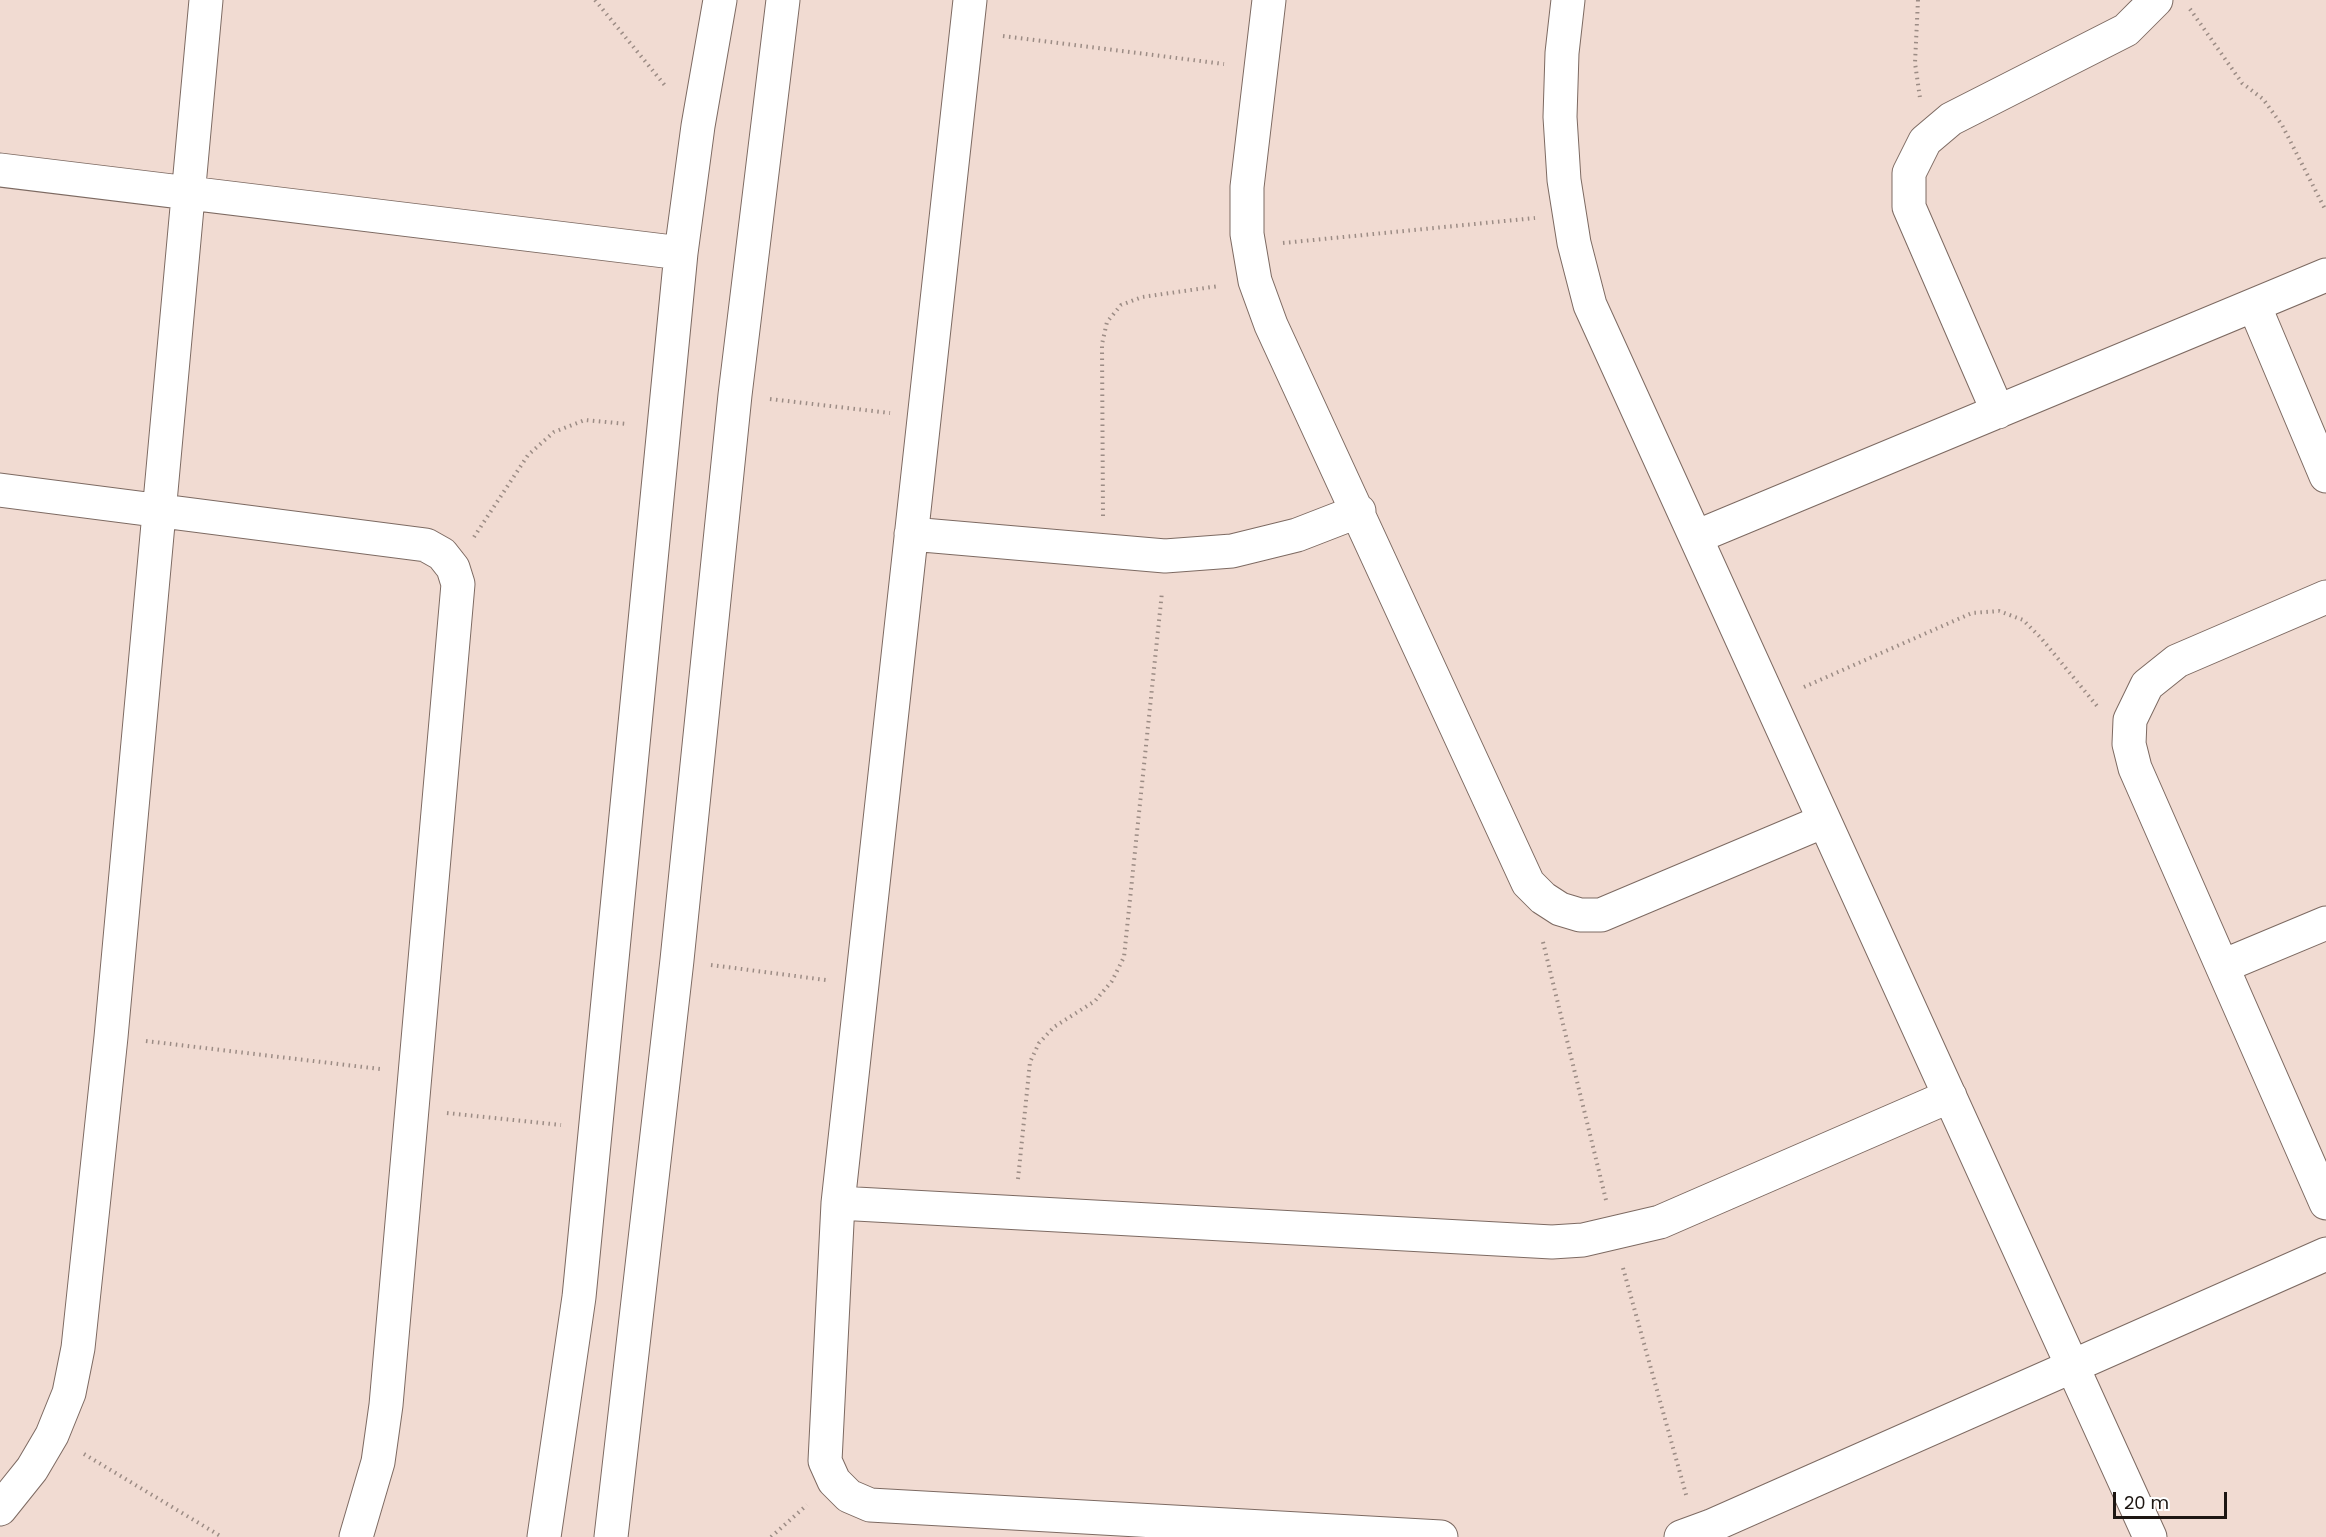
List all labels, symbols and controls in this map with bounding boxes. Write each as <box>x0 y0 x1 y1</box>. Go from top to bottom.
scale bar <box>2116 1480 2230 1518</box>
text: 20 m <box>2124 1490 2169 1515</box>

